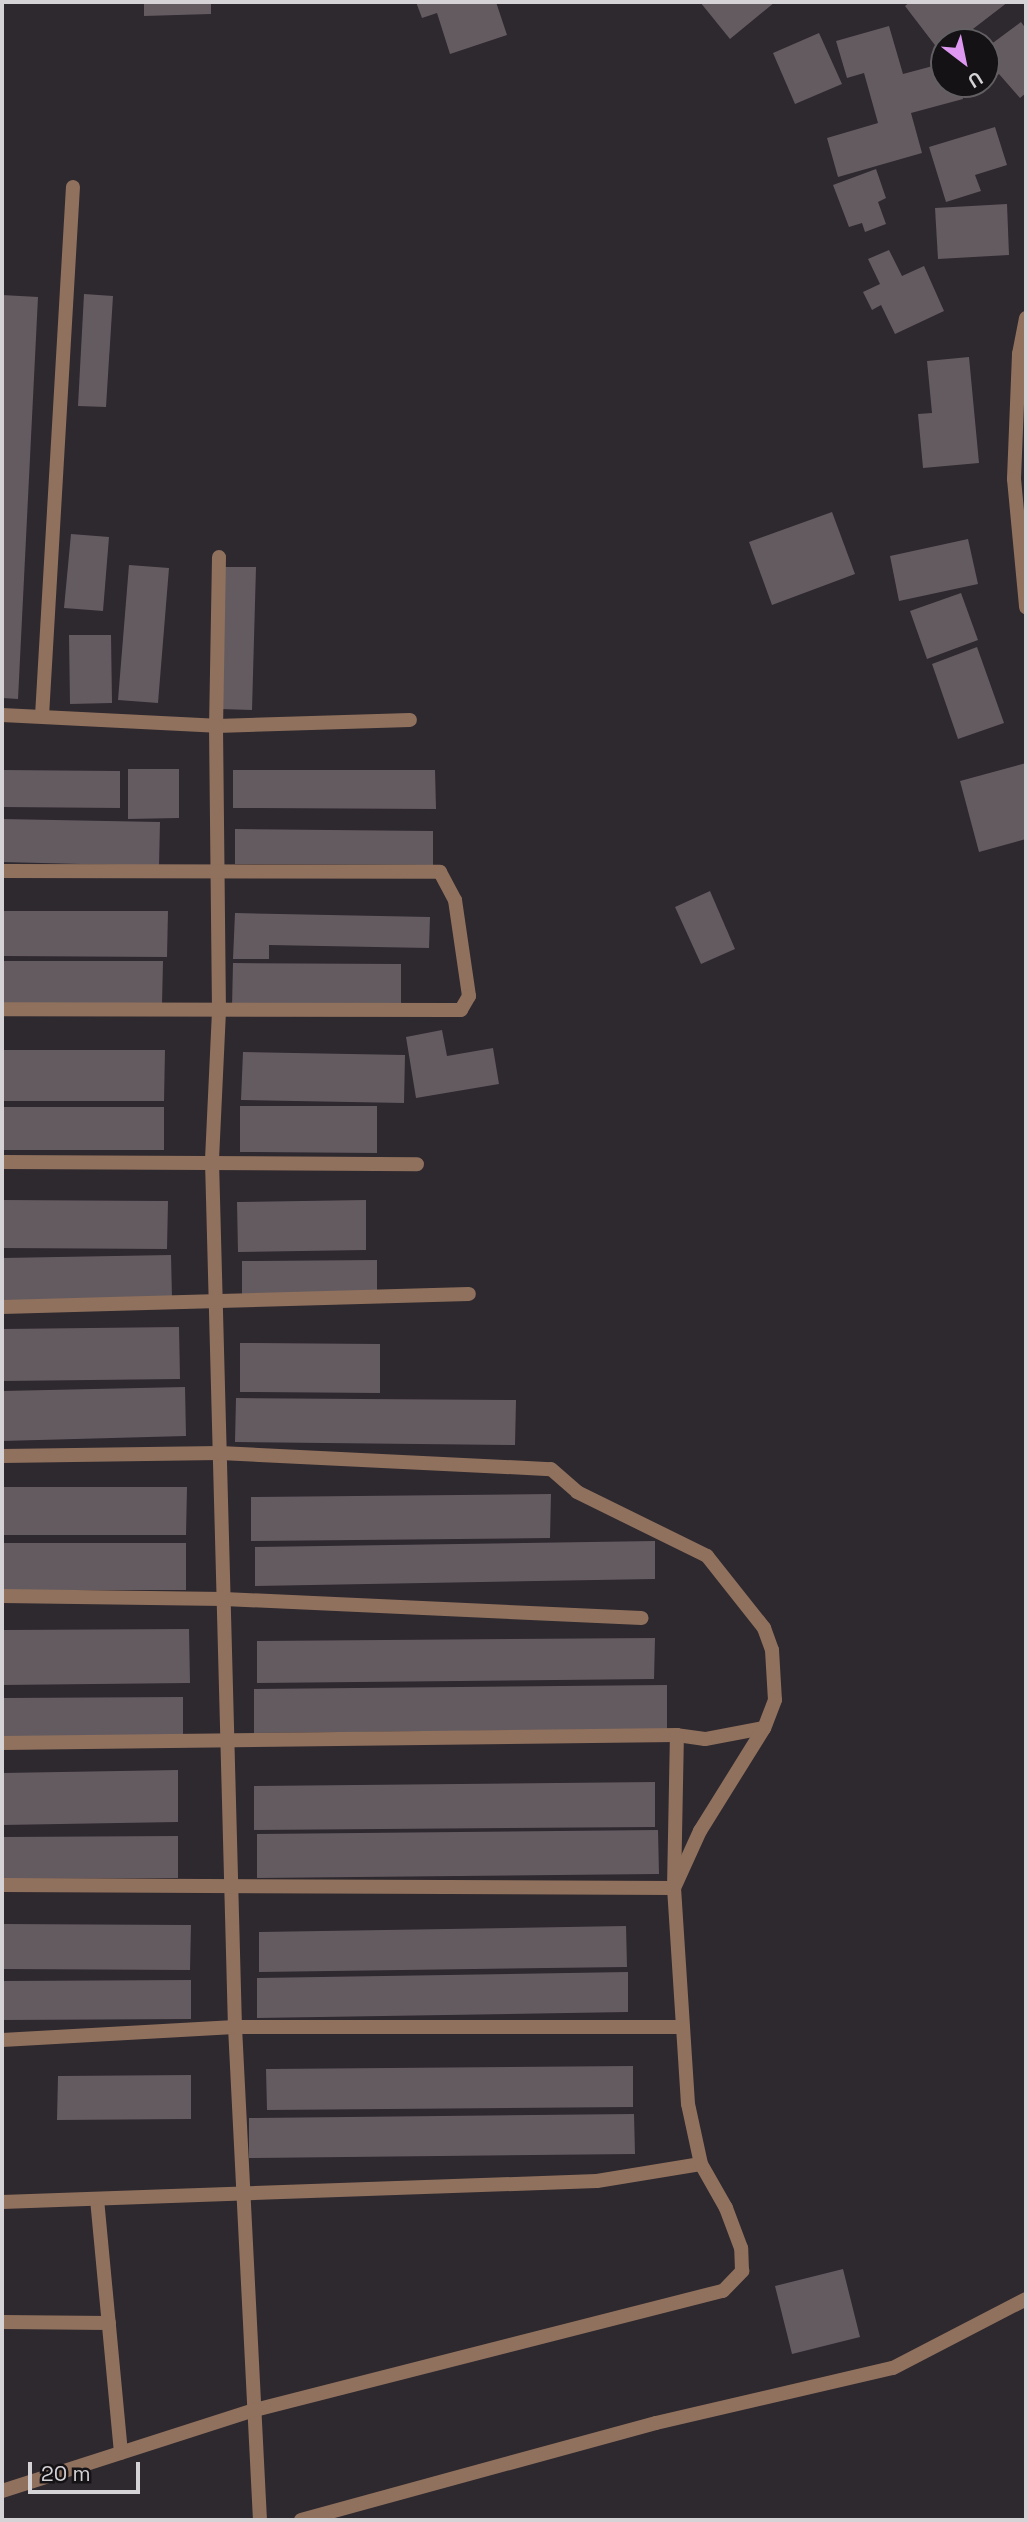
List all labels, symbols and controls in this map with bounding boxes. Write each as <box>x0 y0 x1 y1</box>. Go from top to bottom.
north arrow <box>930 28 1000 98</box>
text: U <box>963 66 987 94</box>
scale bar <box>32 2448 144 2492</box>
text: 20 m <box>41 2460 91 2487</box>

